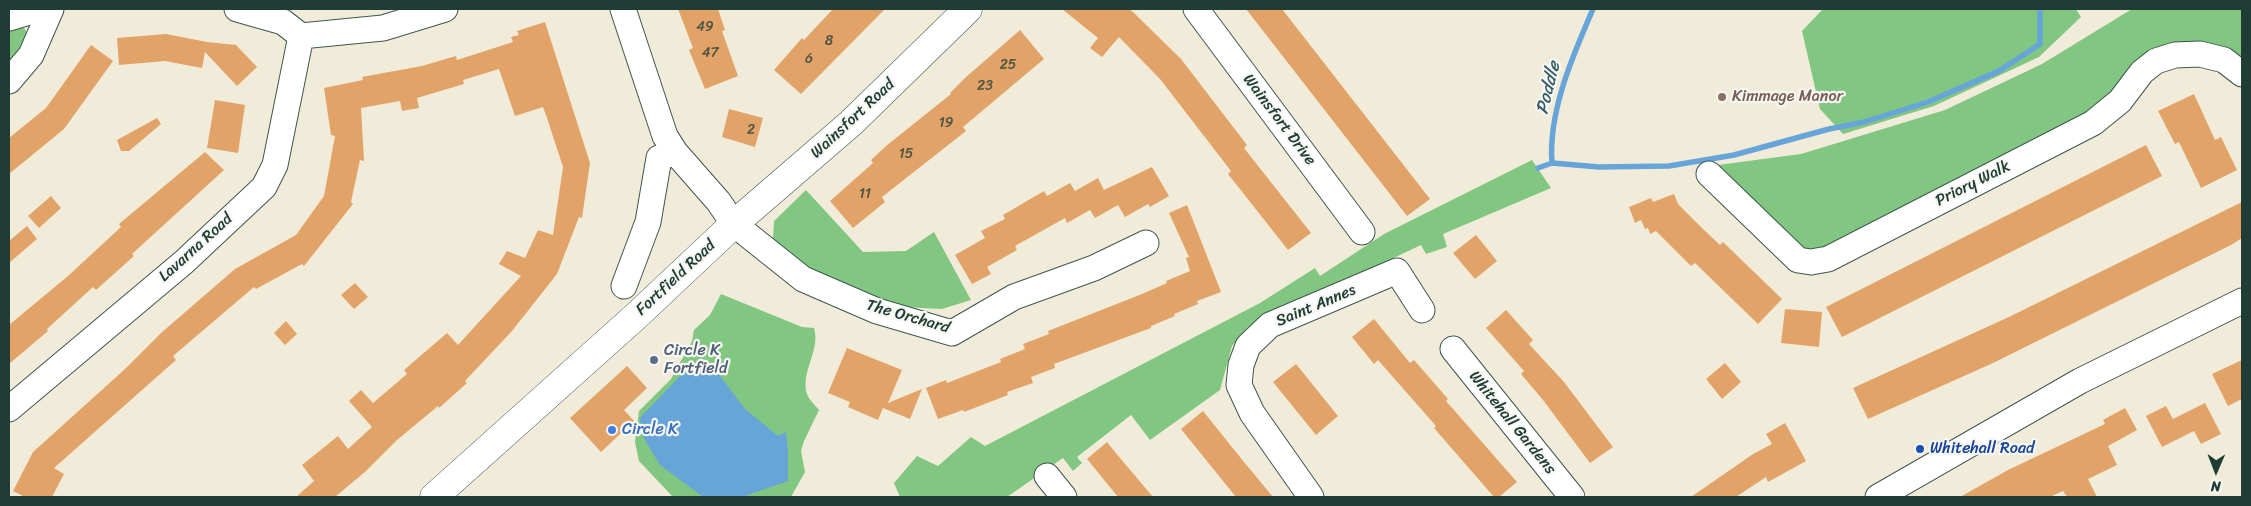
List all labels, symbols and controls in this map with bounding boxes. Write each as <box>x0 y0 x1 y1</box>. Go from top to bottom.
house number: 49 <box>696 19 714 35</box>
house number: 8 <box>825 33 833 49</box>
house number: 47 <box>702 45 718 61</box>
house number: 6 <box>805 51 813 67</box>
house number: 25 <box>1000 57 1016 73</box>
water label: Poddle <box>1532 59 1566 117</box>
street label: Wainsfort Drive <box>1238 70 1320 170</box>
street label: Wainsfort Road <box>807 75 899 163</box>
house number: 23 <box>977 78 993 94</box>
place label: Kimmage Manor <box>1732 87 1843 107</box>
marker: Kimmage Manor <box>1716 91 1728 103</box>
house number: 19 <box>939 115 953 131</box>
house number: 2 <box>747 122 755 138</box>
house number: 15 <box>899 146 913 162</box>
street label: Priory Walk <box>1932 157 2014 211</box>
house number: 11 <box>859 186 871 202</box>
street label: Lavarna Road <box>155 210 237 286</box>
street label: Fortfield Road <box>632 236 720 320</box>
street label: Saint Annes <box>1273 281 1359 331</box>
street label: The Orchard <box>864 296 952 338</box>
place label: Circle K Fortfield <box>664 341 727 379</box>
marker: Circle K Fortfield <box>648 354 660 366</box>
street label: Whitehall Gardens <box>1464 367 1560 479</box>
place label: Circle K <box>622 420 678 440</box>
marker: Circle K <box>606 424 618 436</box>
place label: Whitehall Road <box>1930 439 2034 459</box>
marker: Whitehall Road <box>1914 443 1926 455</box>
north arrow <box>2191 446 2241 496</box>
text: N <box>2211 474 2221 499</box>

